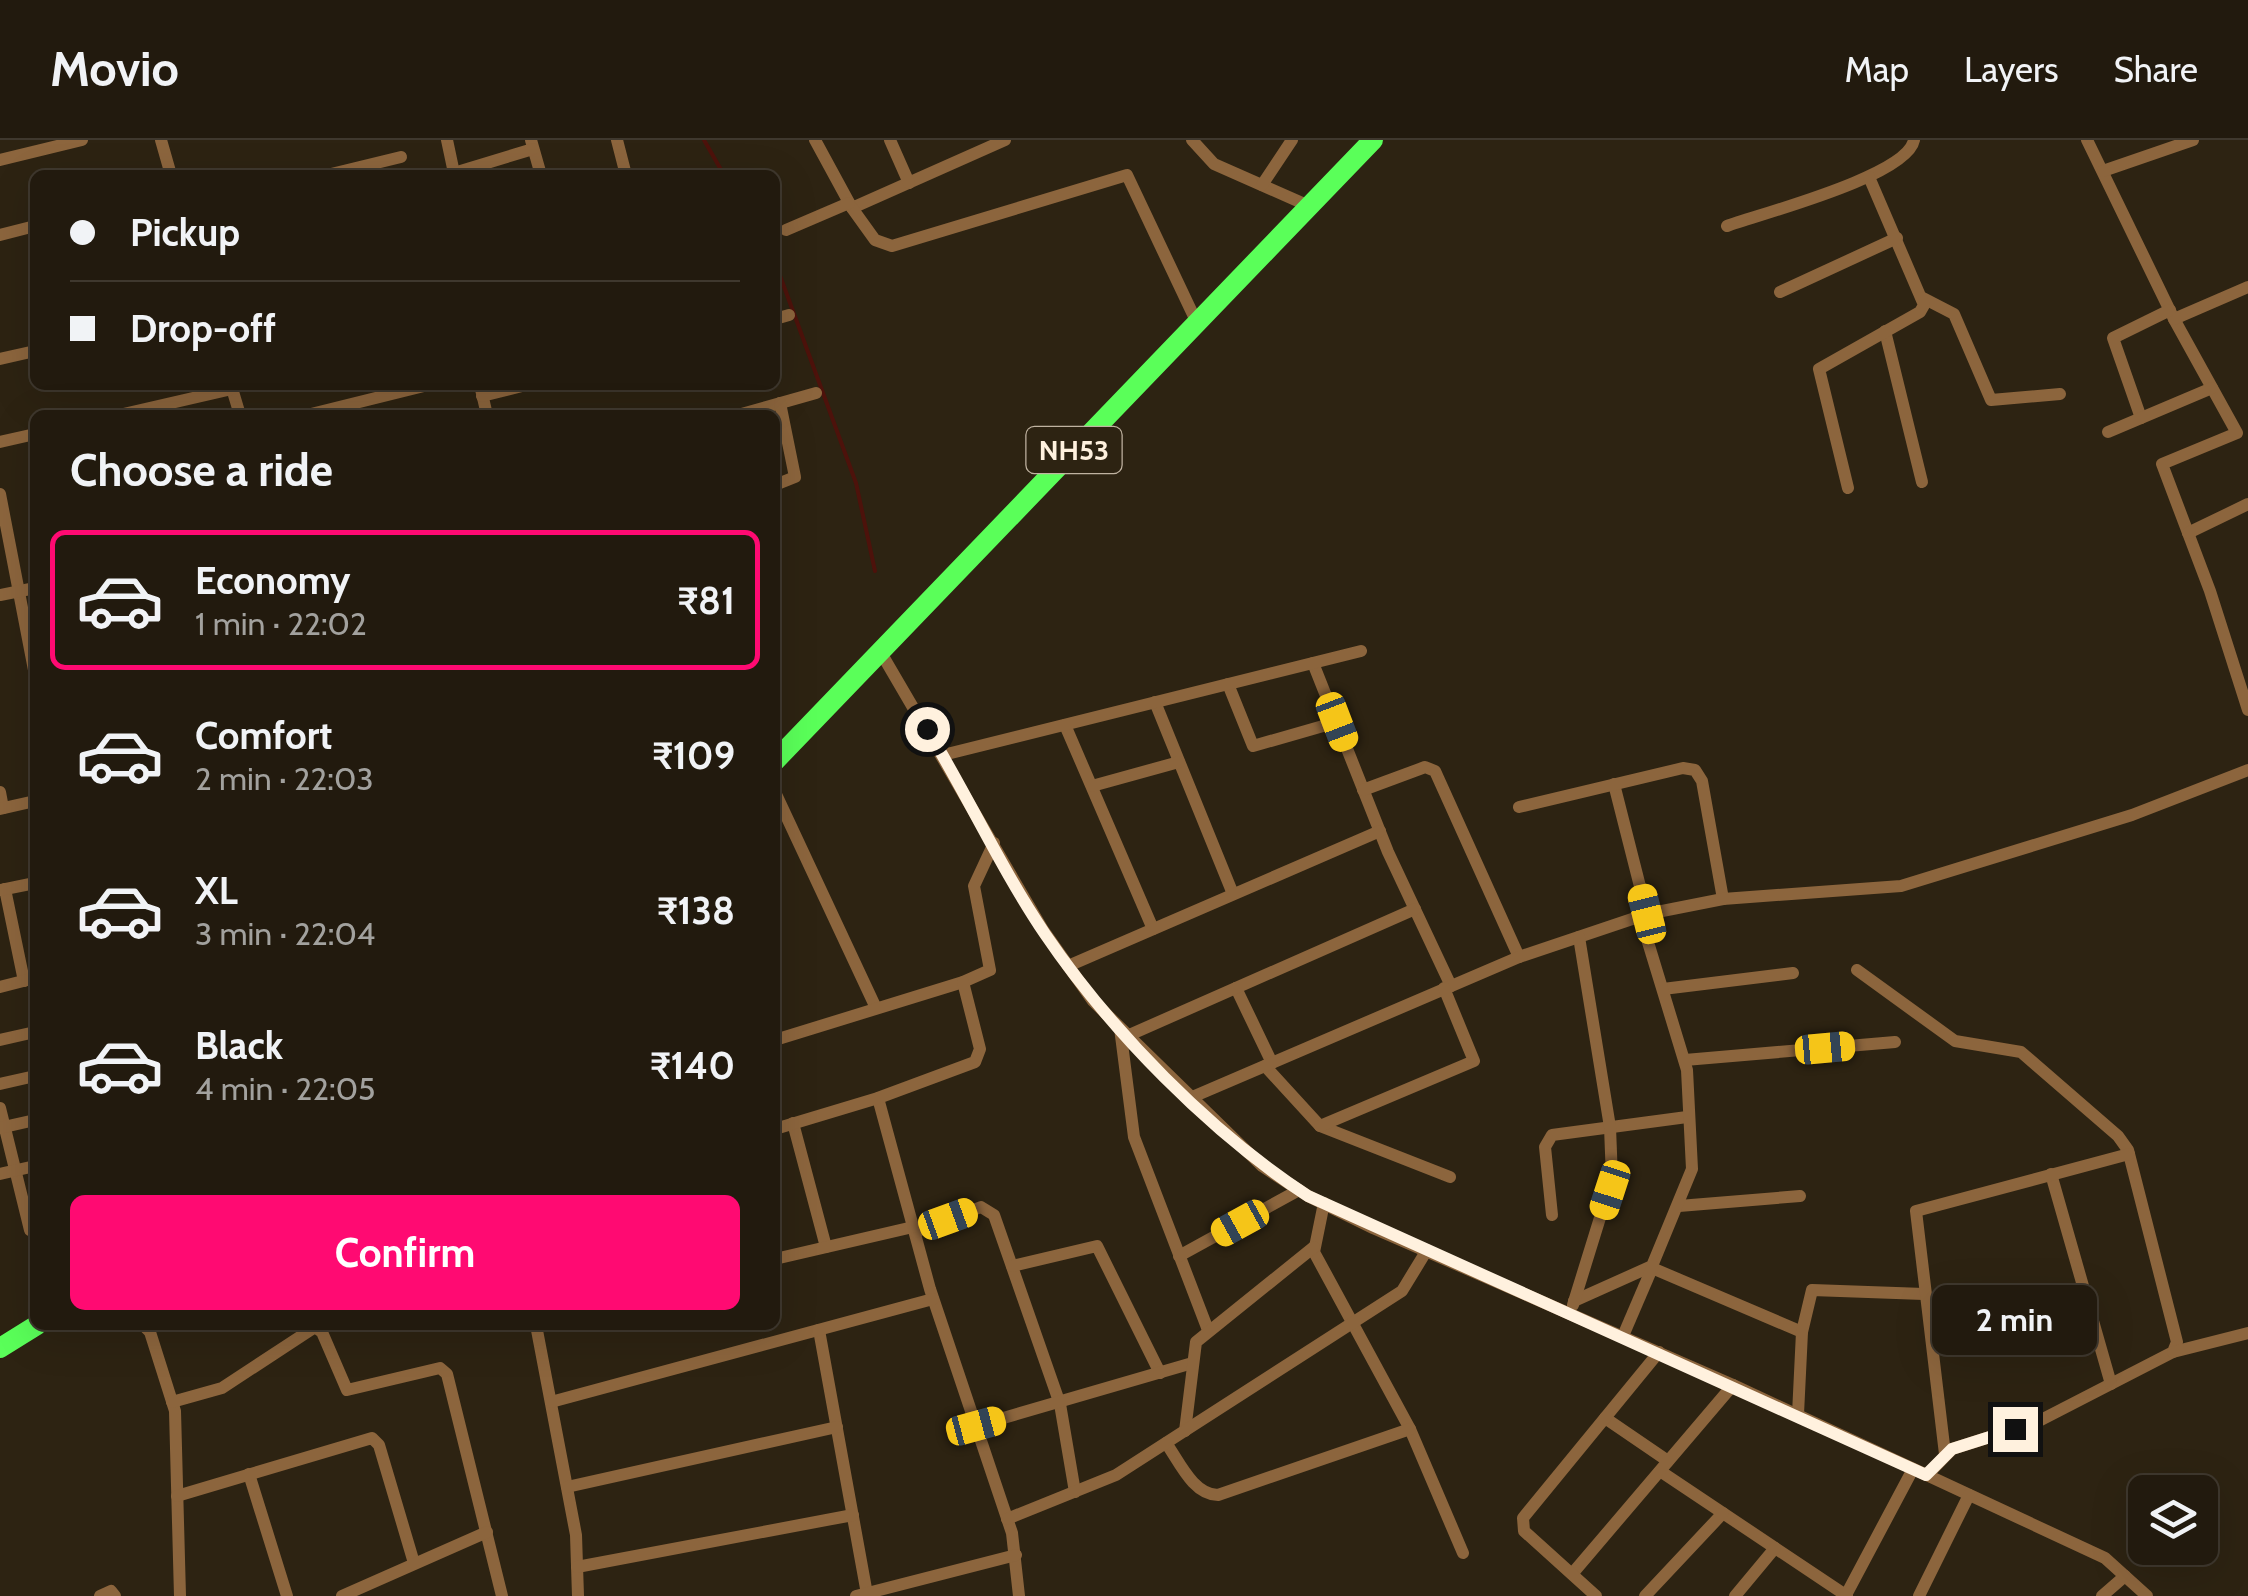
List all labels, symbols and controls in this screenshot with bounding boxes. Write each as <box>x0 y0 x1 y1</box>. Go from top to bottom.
text: Movio <box>50 40 179 98</box>
text: Map <box>1845 48 1909 91</box>
text: Layers <box>1964 48 2058 91</box>
text: Share <box>2113 48 2198 91</box>
text: Pickup <box>130 209 240 256</box>
text: Drop-off <box>130 305 276 352</box>
road number: NH53 <box>1026 427 1122 473</box>
text: Choose a ride <box>70 443 333 497</box>
icon: car <box>75 555 165 645</box>
text: Economy <box>195 557 350 604</box>
text: ₹81 <box>677 577 735 624</box>
text: 1 min · 22:02 <box>195 604 367 643</box>
car <box>1312 689 1362 755</box>
route start <box>905 707 950 752</box>
icon: car <box>75 710 165 800</box>
text: Comfort <box>195 712 332 759</box>
text: ₹109 <box>652 732 735 779</box>
text: 2 min · 22:03 <box>195 759 374 798</box>
icon: car <box>75 865 165 955</box>
text: XL <box>195 867 238 914</box>
car <box>1625 881 1669 947</box>
text: ₹138 <box>657 887 735 934</box>
text: 3 min · 22:04 <box>195 914 375 953</box>
icon: car <box>75 1020 165 1110</box>
text: Black <box>195 1022 283 1069</box>
car <box>1794 1030 1856 1066</box>
text: ₹140 <box>650 1042 735 1089</box>
text: 4 min · 22:05 <box>195 1069 375 1108</box>
car <box>1586 1157 1634 1223</box>
button: Confirm <box>70 1195 740 1310</box>
car <box>915 1195 981 1243</box>
car <box>1206 1195 1274 1251</box>
callout: 2 min <box>1932 1284 2098 1354</box>
text: 2 min <box>1976 1300 2053 1339</box>
car <box>943 1404 1009 1448</box>
route end <box>1993 1407 2038 1452</box>
map controls <box>2128 1475 2218 1565</box>
button: layers <box>2128 1475 2218 1565</box>

